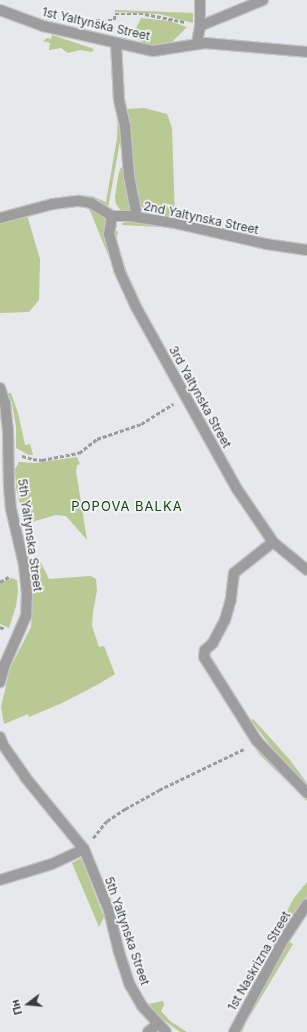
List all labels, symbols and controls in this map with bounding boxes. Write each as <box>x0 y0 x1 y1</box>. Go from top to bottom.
street label: 1st Yaltynska Street <box>41 5 151 43</box>
street label: 2nd Yaltynska Street <box>142 199 260 237</box>
street label: 3rd Yaltynska Street <box>166 343 234 451</box>
street label: 5th Yaltynska Street <box>15 478 45 592</box>
district label: POPOVA BALKA <box>71 498 183 514</box>
street label: 5th Yaltynska Street <box>102 875 152 987</box>
street label: 1st Naskrizna Street <box>225 909 293 1013</box>
north arrow <box>8 984 48 1024</box>
text: Пн <box>8 998 25 1016</box>

